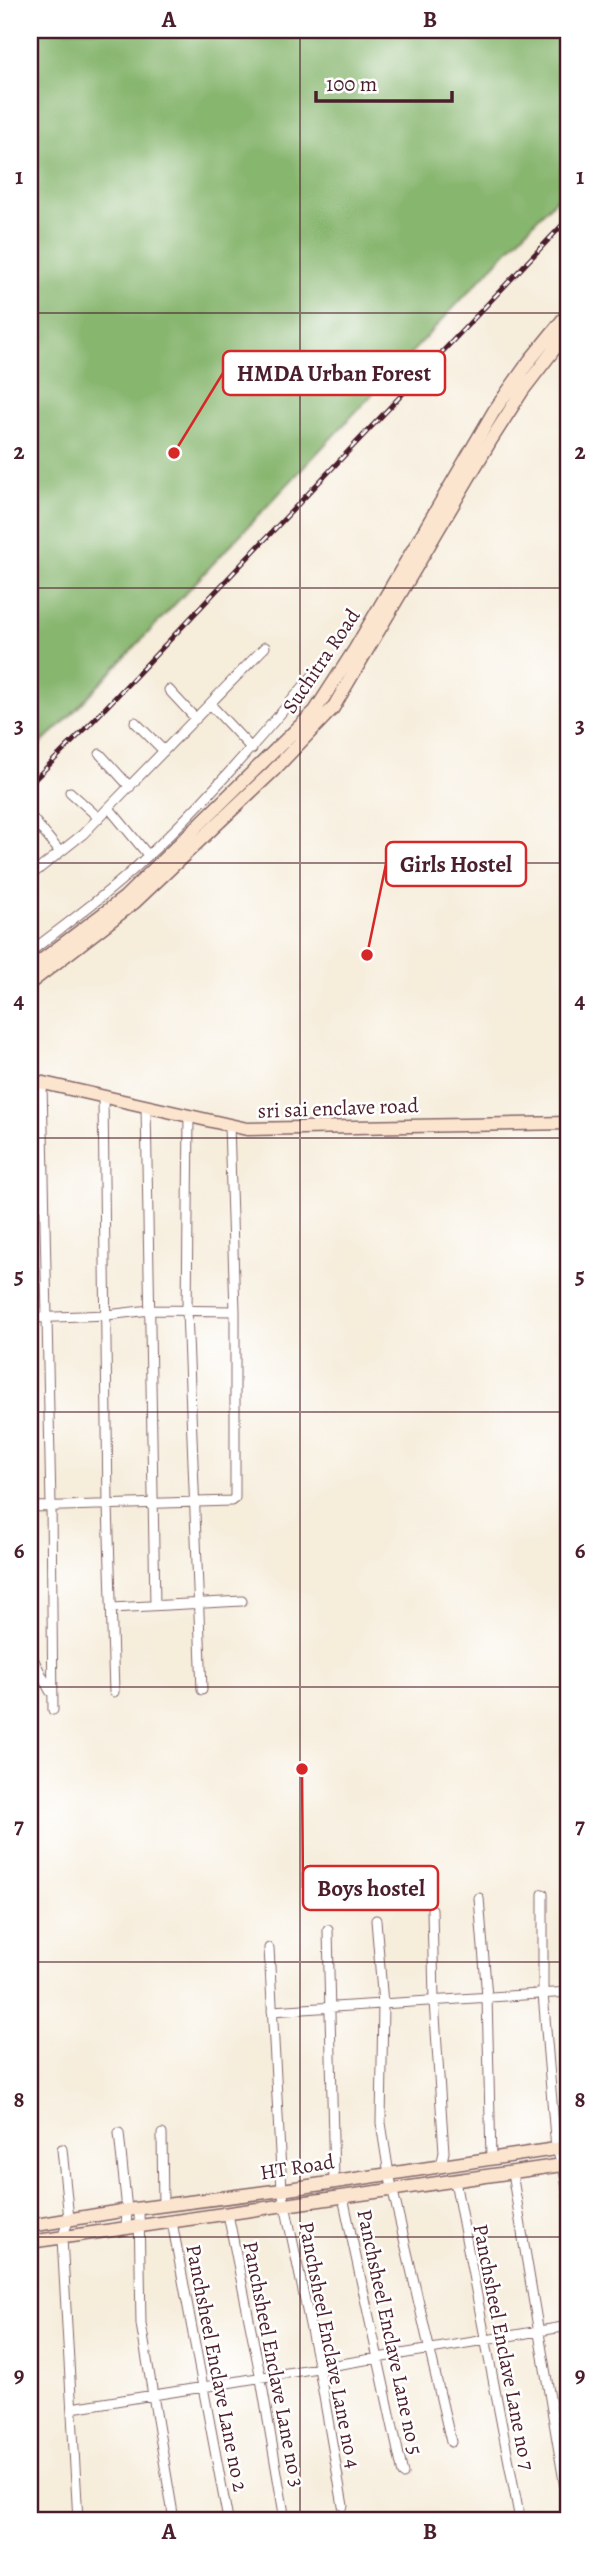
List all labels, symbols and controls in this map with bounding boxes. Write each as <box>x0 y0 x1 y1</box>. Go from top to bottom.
text: A <box>161 4 177 35</box>
text: B <box>423 4 437 35</box>
scale bar <box>316 60 452 104</box>
text: 100 m <box>326 70 377 98</box>
text: 1 <box>15 161 23 192</box>
text: 1 <box>576 161 584 192</box>
callout: HMDA Urban Forest <box>223 351 445 395</box>
text: HMDA Urban Forest <box>237 358 431 389</box>
text: 2 <box>13 436 25 467</box>
text: 2 <box>574 436 586 467</box>
street label: Suchitra Road <box>276 602 367 719</box>
text: 3 <box>14 710 24 741</box>
text: 3 <box>575 710 585 741</box>
callout: Girls Hostel <box>386 842 526 886</box>
text: Girls Hostel <box>400 849 512 880</box>
text: 4 <box>14 985 25 1016</box>
text: 4 <box>575 985 586 1016</box>
street label: sri sai enclave road <box>257 1091 420 1125</box>
text: 5 <box>14 1260 24 1291</box>
text: 5 <box>575 1260 585 1291</box>
text: 6 <box>14 1535 25 1566</box>
text: 6 <box>575 1535 586 1566</box>
text: 7 <box>14 1810 24 1841</box>
text: 7 <box>575 1810 585 1841</box>
callout: Boys hostel <box>303 1866 438 1910</box>
text: Boys hostel <box>317 1873 425 1904</box>
text: 8 <box>13 2084 25 2115</box>
text: 8 <box>574 2084 586 2115</box>
street label: HT Road <box>258 2147 337 2187</box>
street label: Panchsheel Enclave Lane no 5 <box>350 2207 430 2457</box>
street label: Panchsheel Enclave Lane no 4 <box>292 2219 368 2471</box>
street label: Panchsheel Enclave Lane no 7 <box>466 2222 542 2473</box>
street label: Panchsheel Enclave Lane no 3 <box>236 2239 312 2489</box>
street label: Panchsheel Enclave Lane no 2 <box>179 2242 255 2494</box>
text: 9 <box>14 2359 24 2390</box>
text: 9 <box>575 2359 585 2390</box>
text: A <box>161 2516 177 2547</box>
text: B <box>423 2516 437 2547</box>

